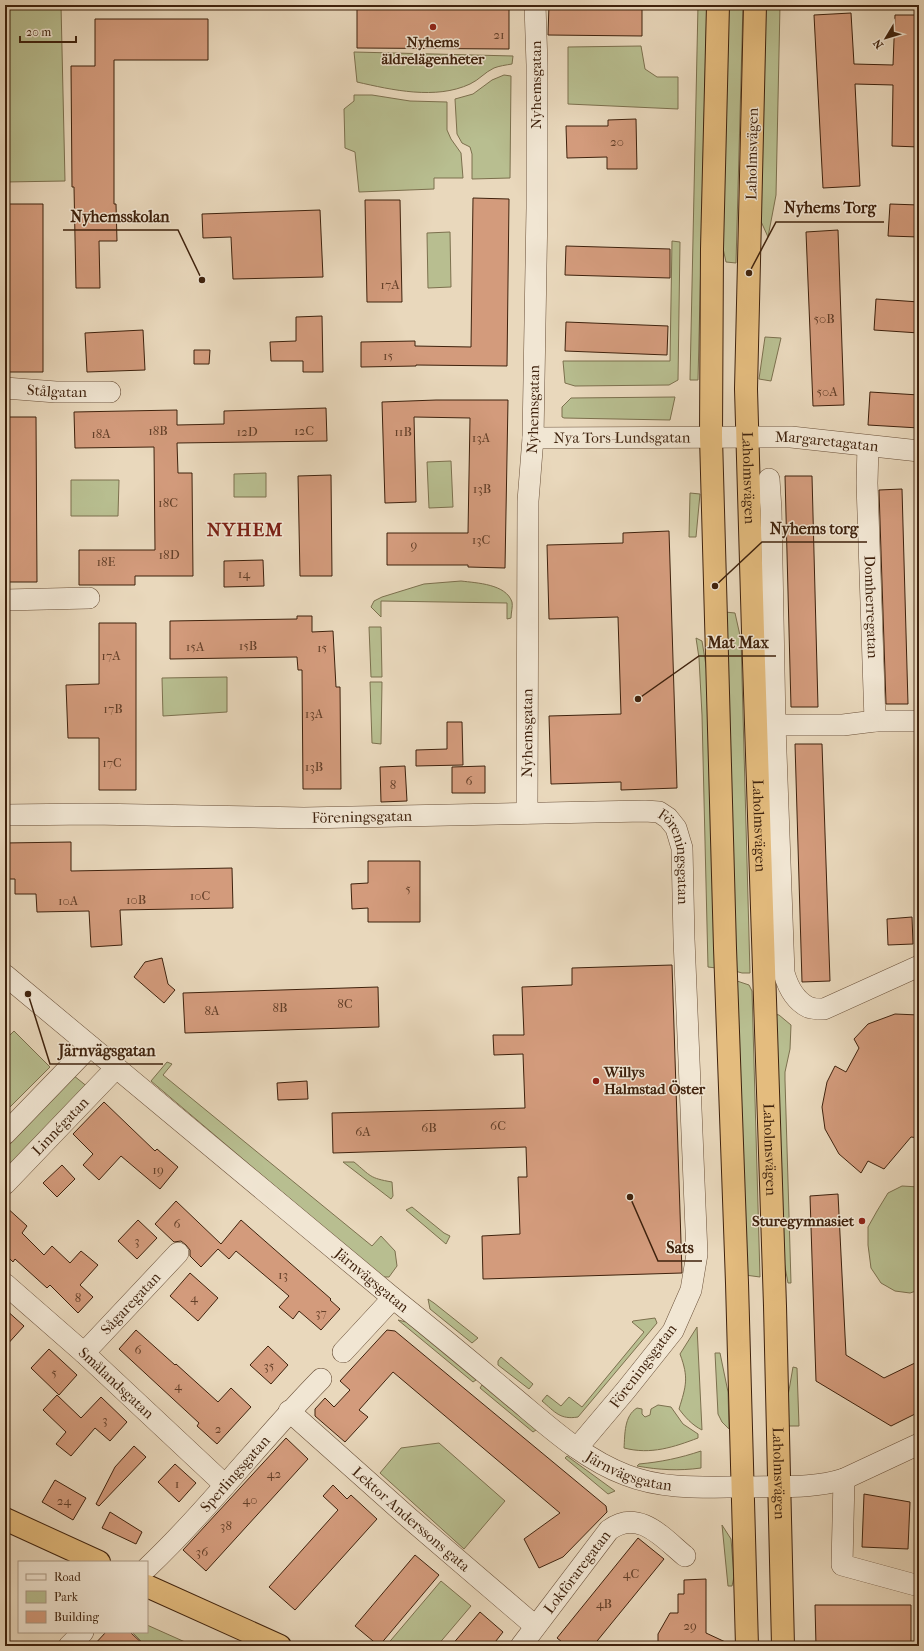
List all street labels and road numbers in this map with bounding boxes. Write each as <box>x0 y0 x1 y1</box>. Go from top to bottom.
street label: Nyhemsgatan <box>527 40 545 129</box>
street label: Laholmsvägen <box>742 107 762 200</box>
street label: Nyhemsgatan <box>523 364 543 454</box>
street label: Stålgatan <box>26 381 87 401</box>
street label: Nya Tors-Lundsgatan <box>553 428 691 447</box>
street label: Margaretagatan <box>775 428 880 456</box>
street label: Laholmsvägen <box>738 431 759 525</box>
street label: Domherregatan <box>860 555 882 659</box>
street label: Nyhemsgatan <box>518 688 536 777</box>
street label: Laholmsvägen <box>749 779 770 873</box>
street label: Föreningsgatan <box>654 805 692 905</box>
street label: Föreningsgatan <box>311 807 413 827</box>
street label: Linnégatan <box>28 1093 93 1159</box>
street label: Laholmsvägen <box>759 1103 780 1196</box>
street label: Järnvägsgatan <box>330 1243 413 1316</box>
street label: Sågaregatan <box>97 1268 164 1339</box>
street label: Föreningsgatan <box>606 1320 681 1412</box>
street label: Smålandsgatan <box>75 1343 158 1423</box>
street label: Laholmsvägen <box>769 1427 789 1520</box>
street label: Sperlingsgatan <box>196 1431 274 1516</box>
street label: Järnvägsgatan <box>581 1447 673 1495</box>
street label: Lektor Anderssons gata <box>349 1463 474 1576</box>
street label: Lokföraregatan <box>540 1527 615 1617</box>

